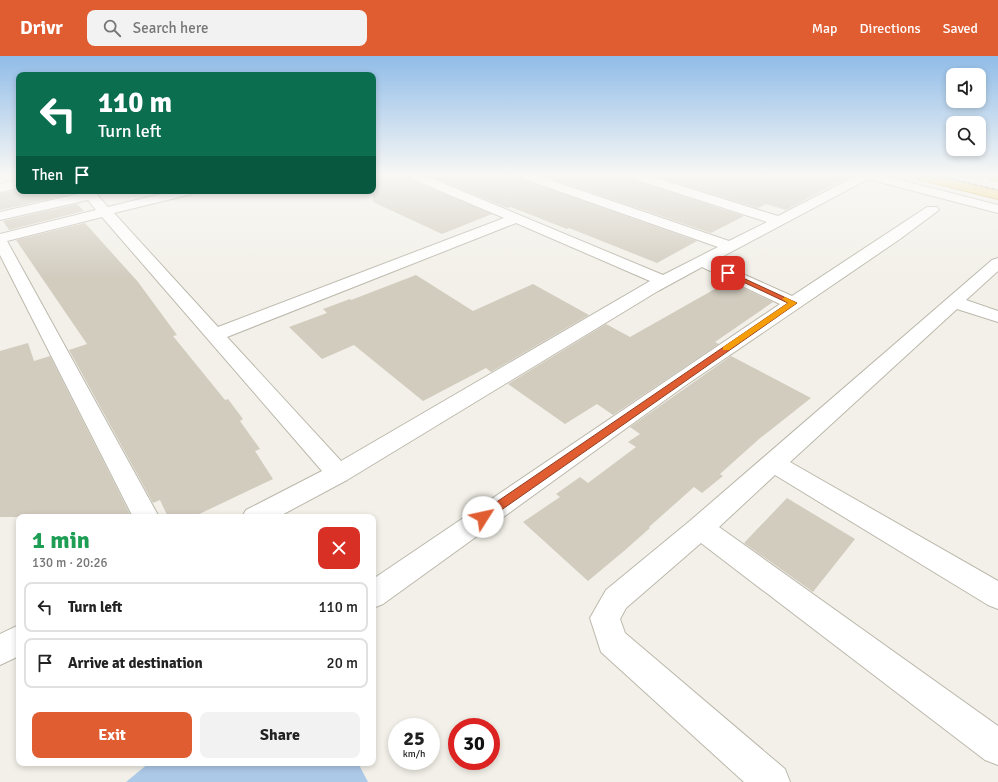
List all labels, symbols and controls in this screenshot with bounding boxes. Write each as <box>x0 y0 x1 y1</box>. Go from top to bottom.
search box <box>87 10 367 46</box>
text: Drivr <box>20 16 63 40</box>
icon: search <box>101 17 123 39</box>
text: Search here <box>133 19 208 37</box>
text: Map <box>812 20 838 37</box>
text: Directions <box>860 20 921 37</box>
text: Saved <box>943 20 978 37</box>
map controls <box>946 68 986 156</box>
button: sound <box>946 68 986 108</box>
text: 110 m <box>98 86 172 120</box>
icon: left <box>32 88 84 140</box>
button: search <box>946 116 986 156</box>
text: Turn left <box>98 120 161 142</box>
icon: arrive <box>71 164 93 186</box>
text: Then <box>32 166 63 184</box>
pin <box>711 256 745 290</box>
icon: arrive <box>717 262 739 284</box>
position arrow <box>462 496 504 538</box>
text: 1 min <box>32 525 90 555</box>
button: close <box>318 527 360 569</box>
text: 130 m · 20:26 <box>32 555 108 571</box>
icon: left <box>34 596 56 618</box>
text: Turn left <box>68 598 122 616</box>
text: 110 m <box>318 598 358 616</box>
icon: arrive <box>34 652 56 674</box>
text: Arrive at destination <box>68 654 203 672</box>
text: 20 m <box>327 654 358 672</box>
button: Exit <box>32 712 192 758</box>
button: Share <box>200 712 360 758</box>
speed limit sign: 30 <box>448 718 500 770</box>
text: 25 <box>403 726 425 751</box>
text: km/h <box>403 748 425 760</box>

